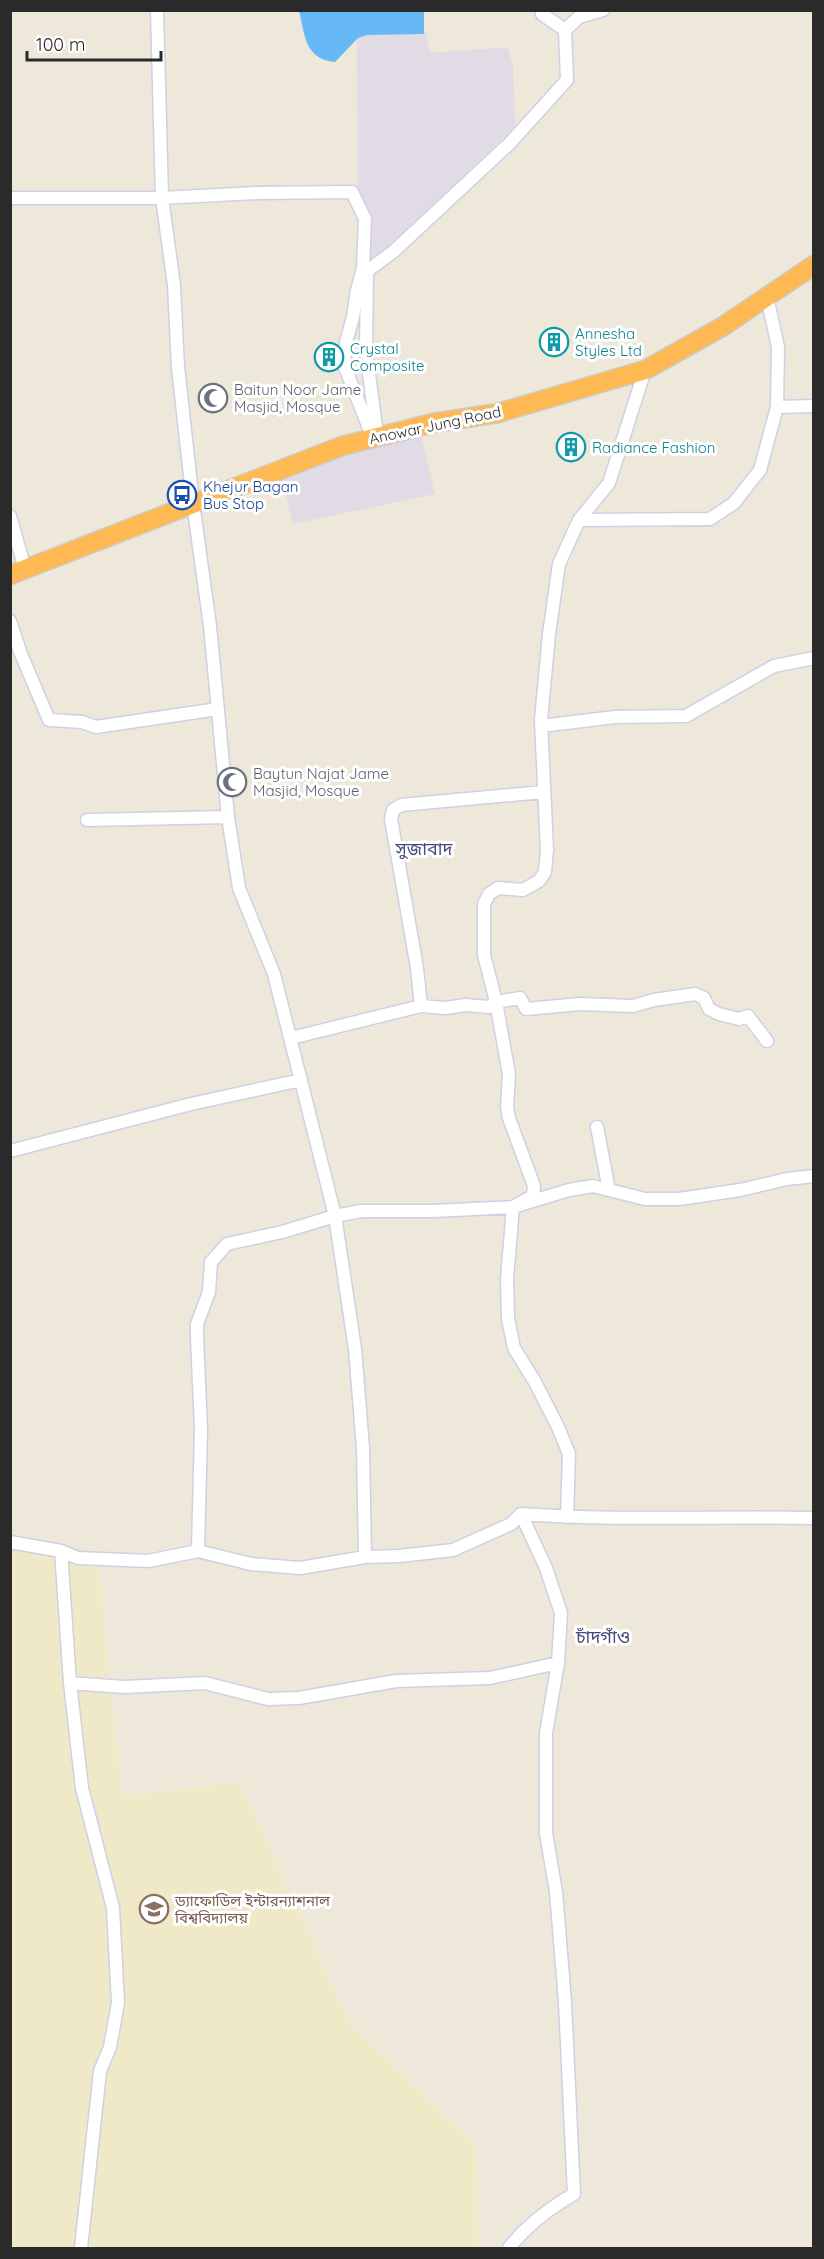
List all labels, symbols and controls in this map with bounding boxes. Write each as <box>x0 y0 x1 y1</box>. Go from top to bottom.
scale bar <box>27 24 160 62</box>
text: 100 m <box>36 33 85 56</box>
place label: Annesha Styles Ltd <box>575 324 642 360</box>
building icon: Annesha Styles Ltd <box>538 326 570 358</box>
place label: Crystal Composite <box>350 339 424 375</box>
building icon: Crystal Composite <box>313 341 345 373</box>
place label: Baitun Noor Jame Masjid, Mosque <box>234 380 361 416</box>
mosque icon: Baitun Noor Jame Masjid, Mosque <box>197 382 229 414</box>
street label: Anowar Jung Road <box>367 402 503 448</box>
building icon: Radiance Fashion <box>555 431 587 463</box>
place label: Radiance Fashion <box>592 438 715 457</box>
place label: Khejur Bagan Bus Stop <box>203 477 298 513</box>
bus stop icon: Khejur Bagan Bus Stop <box>166 479 198 511</box>
place label: Baytun Najat Jame Masjid, Mosque <box>253 764 389 800</box>
mosque icon: Baytun Najat Jame Masjid, Mosque <box>216 766 248 798</box>
district label: সুজাবাদ <box>395 837 454 860</box>
district label: চাঁদগাঁও <box>575 1625 630 1648</box>
place label: ড্যাফোডিল ইন্টারন্যাশনাল বিশ্ববিদ্যালয় <box>174 1891 331 1927</box>
school or university icon: ড্যাফোডিল ইন্টারন্যাশনাল বিশ্ববিদ্যালয় <box>138 1893 170 1925</box>

